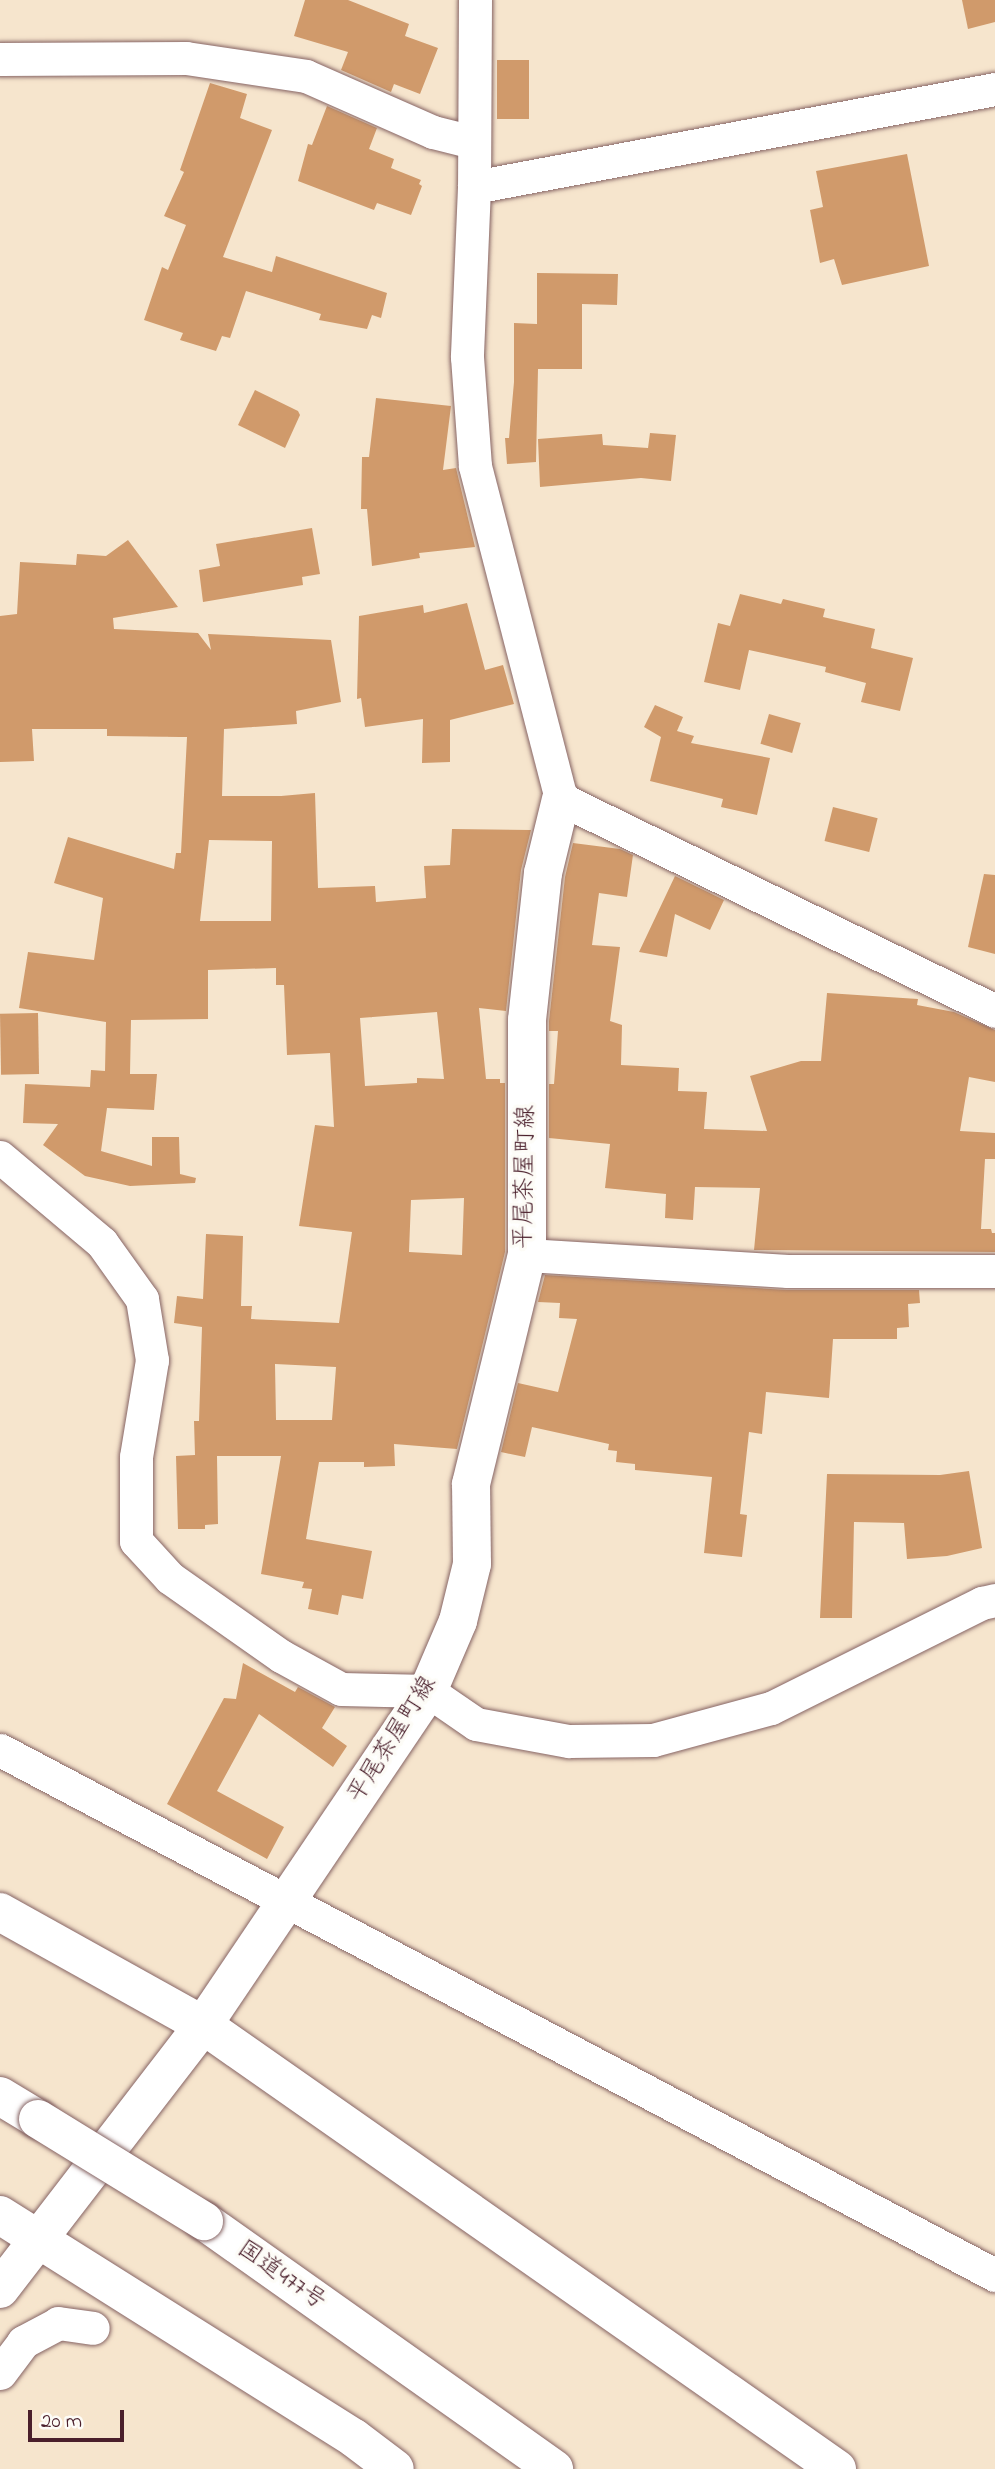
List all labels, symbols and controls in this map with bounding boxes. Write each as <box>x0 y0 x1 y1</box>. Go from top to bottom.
street label: 平尾茶屋町線 <box>510 1105 542 1249</box>
street label: 平尾茶屋町線 <box>343 1671 443 1809</box>
street label: 国道477号 <box>231 2235 331 2317</box>
scale bar <box>32 2396 128 2440</box>
text: 20 m <box>41 2407 82 2437</box>

